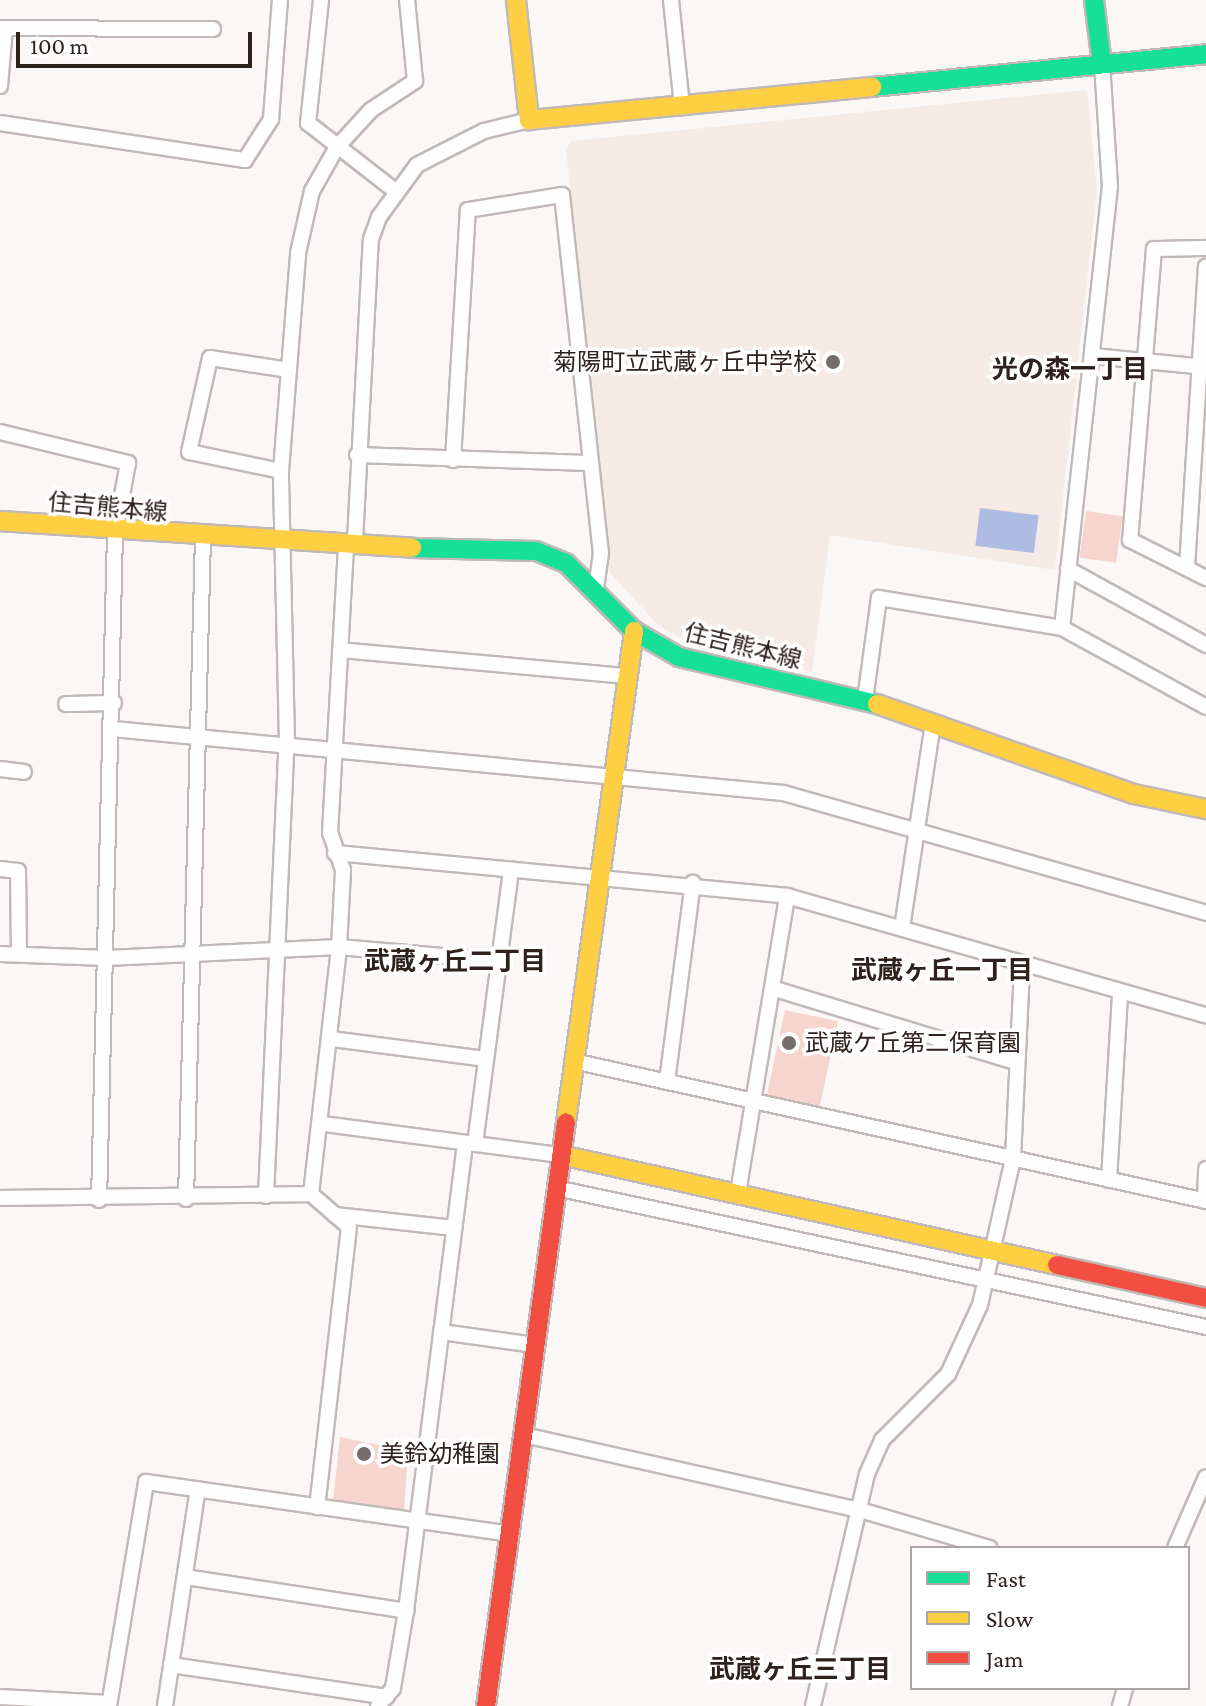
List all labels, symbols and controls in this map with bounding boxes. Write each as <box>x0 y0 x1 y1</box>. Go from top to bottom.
scale bar <box>20 16 256 66</box>
text: 100 m <box>30 32 89 59</box>
place label: 菊陽町立武蔵ヶ丘中学校 <box>553 348 817 376</box>
marker: 菊陽町立武蔵ヶ丘中学校 <box>824 353 842 371</box>
district label: 光の森一丁目 <box>992 354 1148 386</box>
street label: 住吉熊本線 <box>47 487 169 527</box>
street label: 住吉熊本線 <box>681 618 805 674</box>
district label: 武蔵ヶ丘二丁目 <box>364 946 546 978</box>
district label: 武蔵ヶ丘一丁目 <box>851 955 1033 987</box>
place label: 武蔵ケ丘第二保育園 <box>805 1029 1021 1057</box>
marker: 武蔵ケ丘第二保育園 <box>780 1034 798 1052</box>
place label: 美鈴幼稚園 <box>380 1440 500 1468</box>
marker: 美鈴幼稚園 <box>355 1445 373 1463</box>
legend <box>910 1546 1190 1690</box>
text: Fast <box>986 1565 1026 1592</box>
text: Slow <box>986 1605 1033 1632</box>
text: Jam <box>986 1645 1024 1672</box>
district label: 武蔵ヶ丘三丁目 <box>709 1654 891 1686</box>

